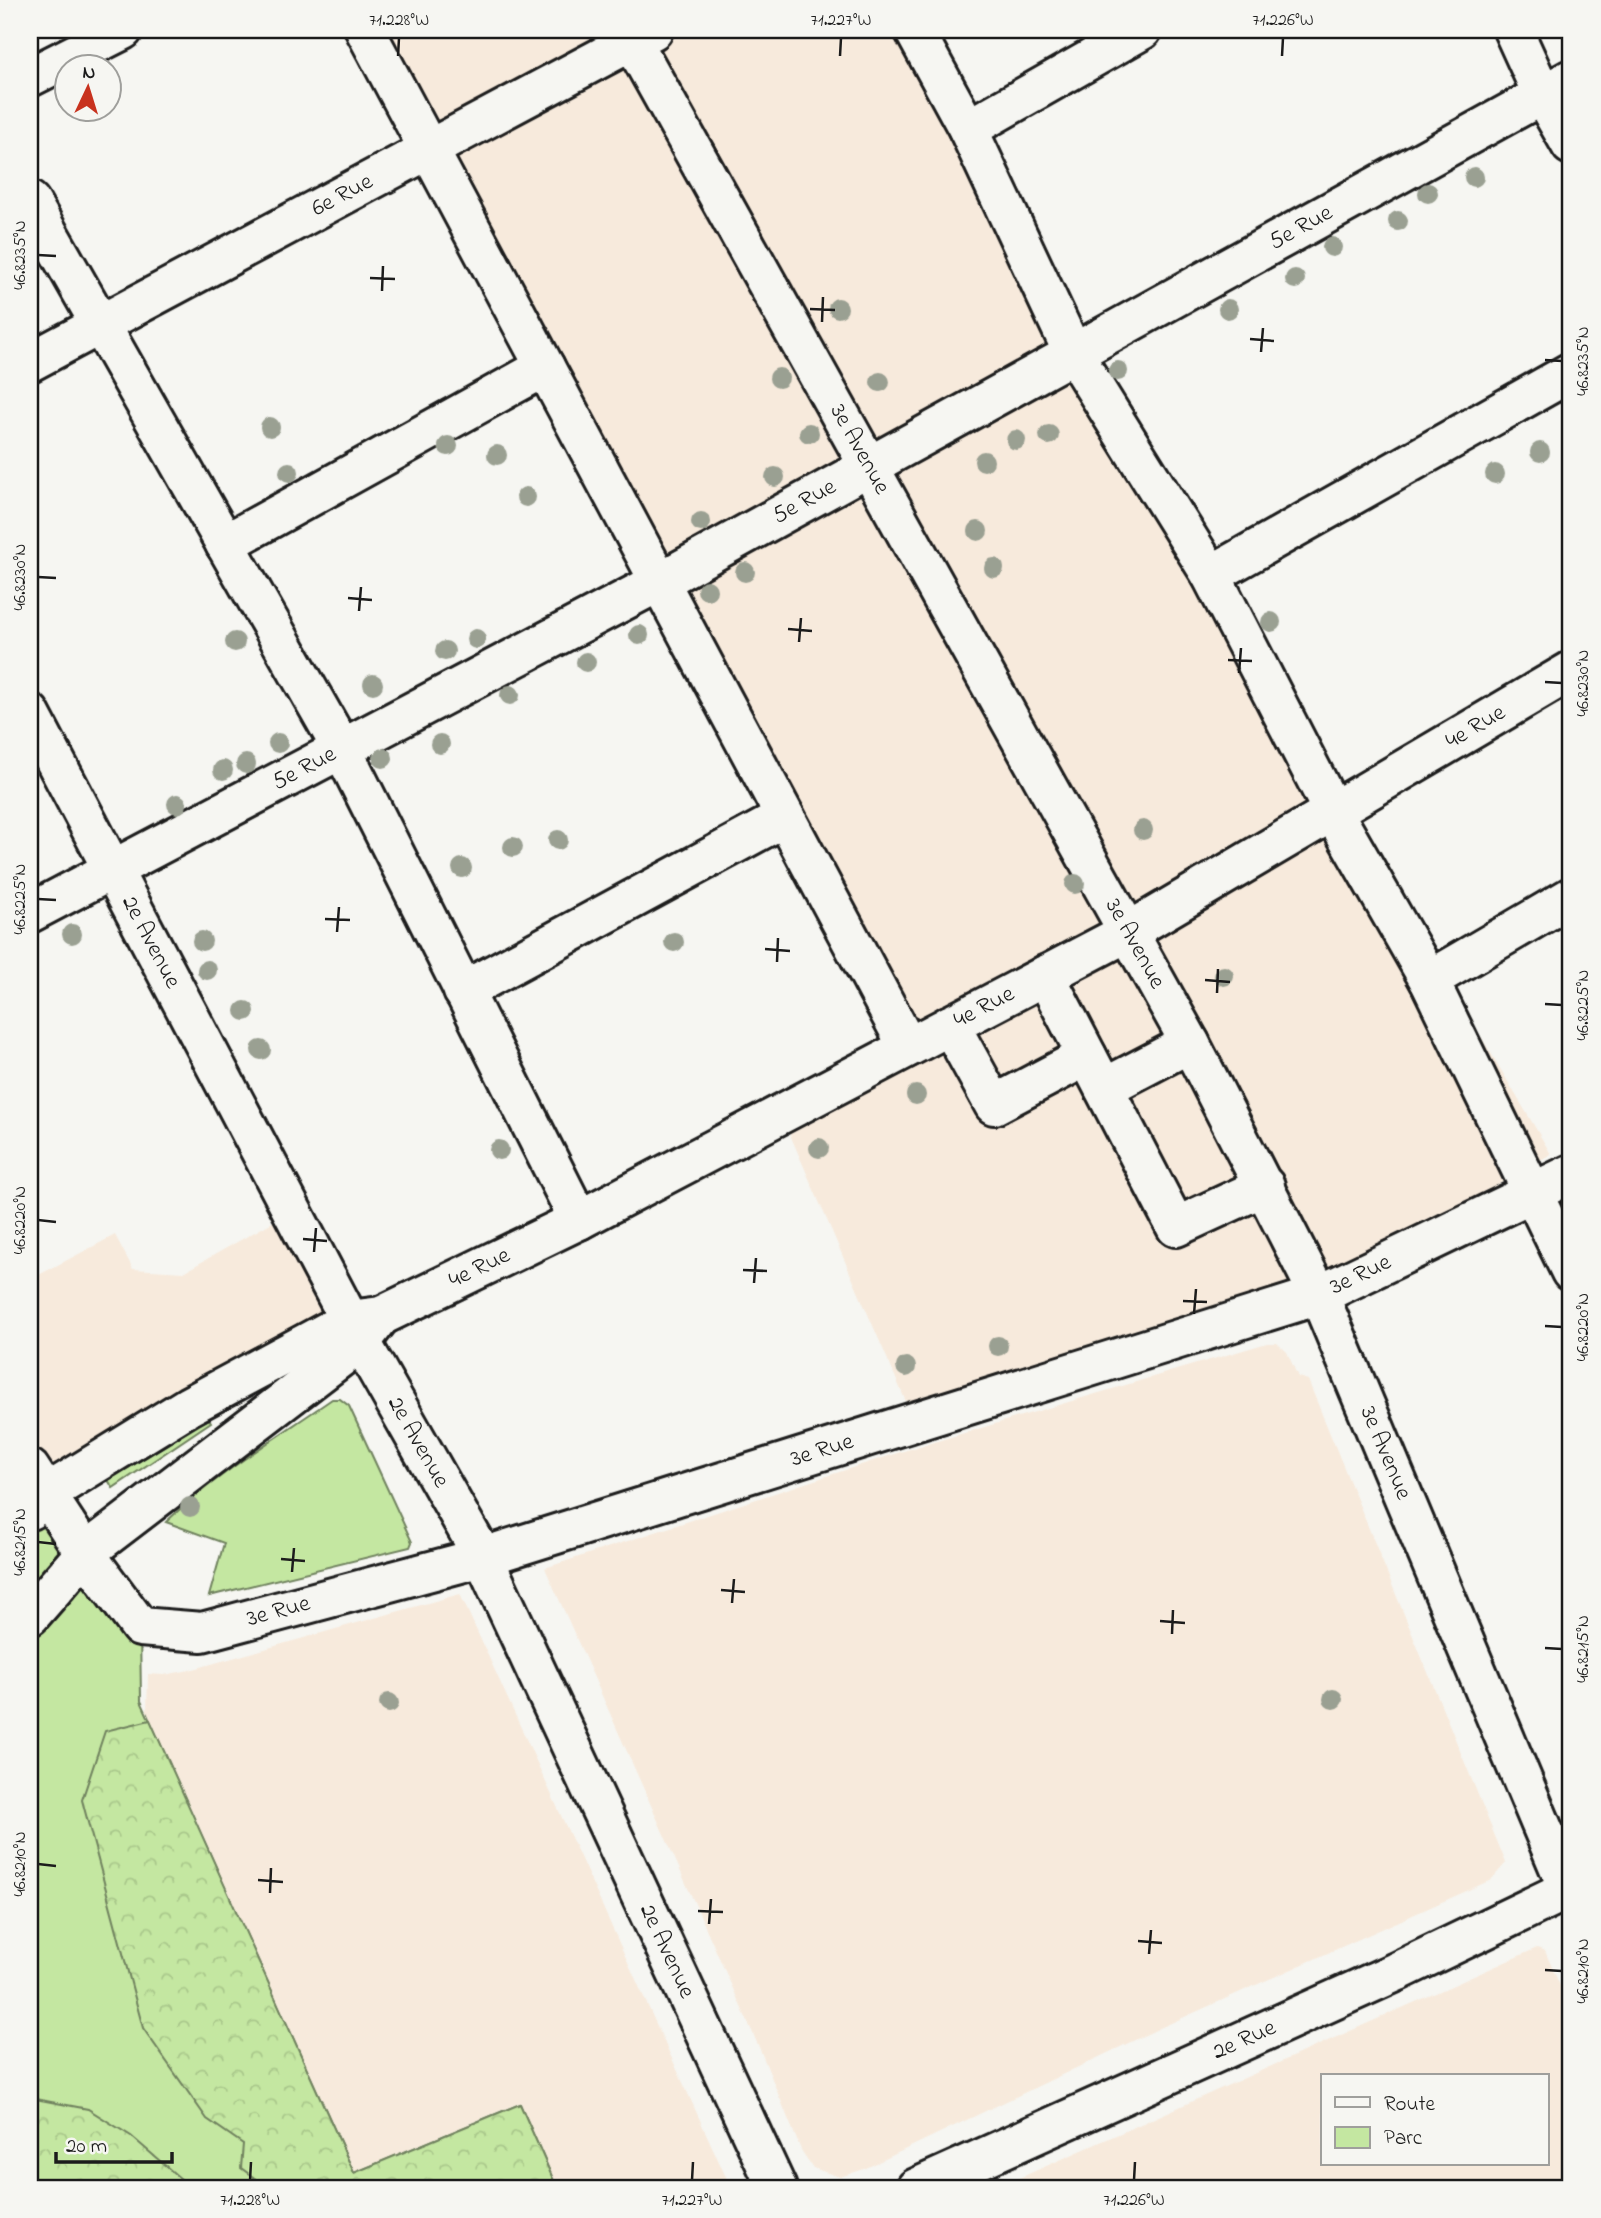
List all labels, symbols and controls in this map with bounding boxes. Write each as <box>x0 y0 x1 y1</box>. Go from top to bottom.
text: 71.228°W <box>369 8 429 34</box>
text: 71.227°W <box>811 8 871 34</box>
text: 71.226°W <box>1252 8 1314 34</box>
north arrow <box>52 52 122 122</box>
text: N <box>82 60 97 87</box>
street label: 6e Rue <box>305 165 380 226</box>
street label: 5e Rue <box>1263 196 1340 260</box>
text: 46.8235°N <box>8 220 34 290</box>
text: 46.8235°N <box>1571 326 1597 396</box>
street label: 3e Avenue <box>820 398 899 501</box>
street label: 5e Rue <box>766 470 843 534</box>
text: 46.8230°N <box>8 544 34 610</box>
text: 46.8230°N <box>1571 650 1597 716</box>
street label: 4e Rue <box>1439 696 1513 759</box>
street label: 5e Rue <box>266 737 343 800</box>
text: 46.8225°N <box>8 864 34 934</box>
street label: 2e Avenue <box>112 890 190 995</box>
street label: 3e Avenue <box>1096 892 1174 996</box>
text: 46.8225°N <box>1571 970 1597 1040</box>
street label: 4e Rue <box>948 977 1021 1038</box>
text: 46.8220°N <box>8 1186 34 1254</box>
street label: 4e Rue <box>443 1238 516 1298</box>
street label: 3e Rue <box>1324 1245 1398 1305</box>
text: 46.8220°N <box>1571 1293 1597 1361</box>
street label: 2e Avenue <box>378 1390 458 1495</box>
street label: 3e Avenue <box>1350 1401 1421 1506</box>
street label: 3e Rue <box>786 1424 858 1477</box>
text: 46.8215°N <box>8 1508 34 1576</box>
street label: 3e Rue <box>243 1586 314 1637</box>
text: 46.8215°N <box>1571 1615 1597 1683</box>
text: 46.8210°N <box>8 1831 34 1897</box>
street label: 2e Avenue <box>630 1898 704 2004</box>
text: 46.8210°N <box>1571 1938 1597 2004</box>
street label: 2e Rue <box>1207 2011 1282 2070</box>
legend <box>1321 2074 1548 2166</box>
text: Route <box>1384 2090 1436 2120</box>
scale bar <box>56 2120 172 2164</box>
text: Parc <box>1384 2124 1423 2154</box>
text: 20 m <box>66 2132 107 2162</box>
text: 71.228°W <box>220 2188 280 2214</box>
text: 71.227°W <box>662 2188 722 2214</box>
text: 71.226°W <box>1103 2188 1165 2214</box>

